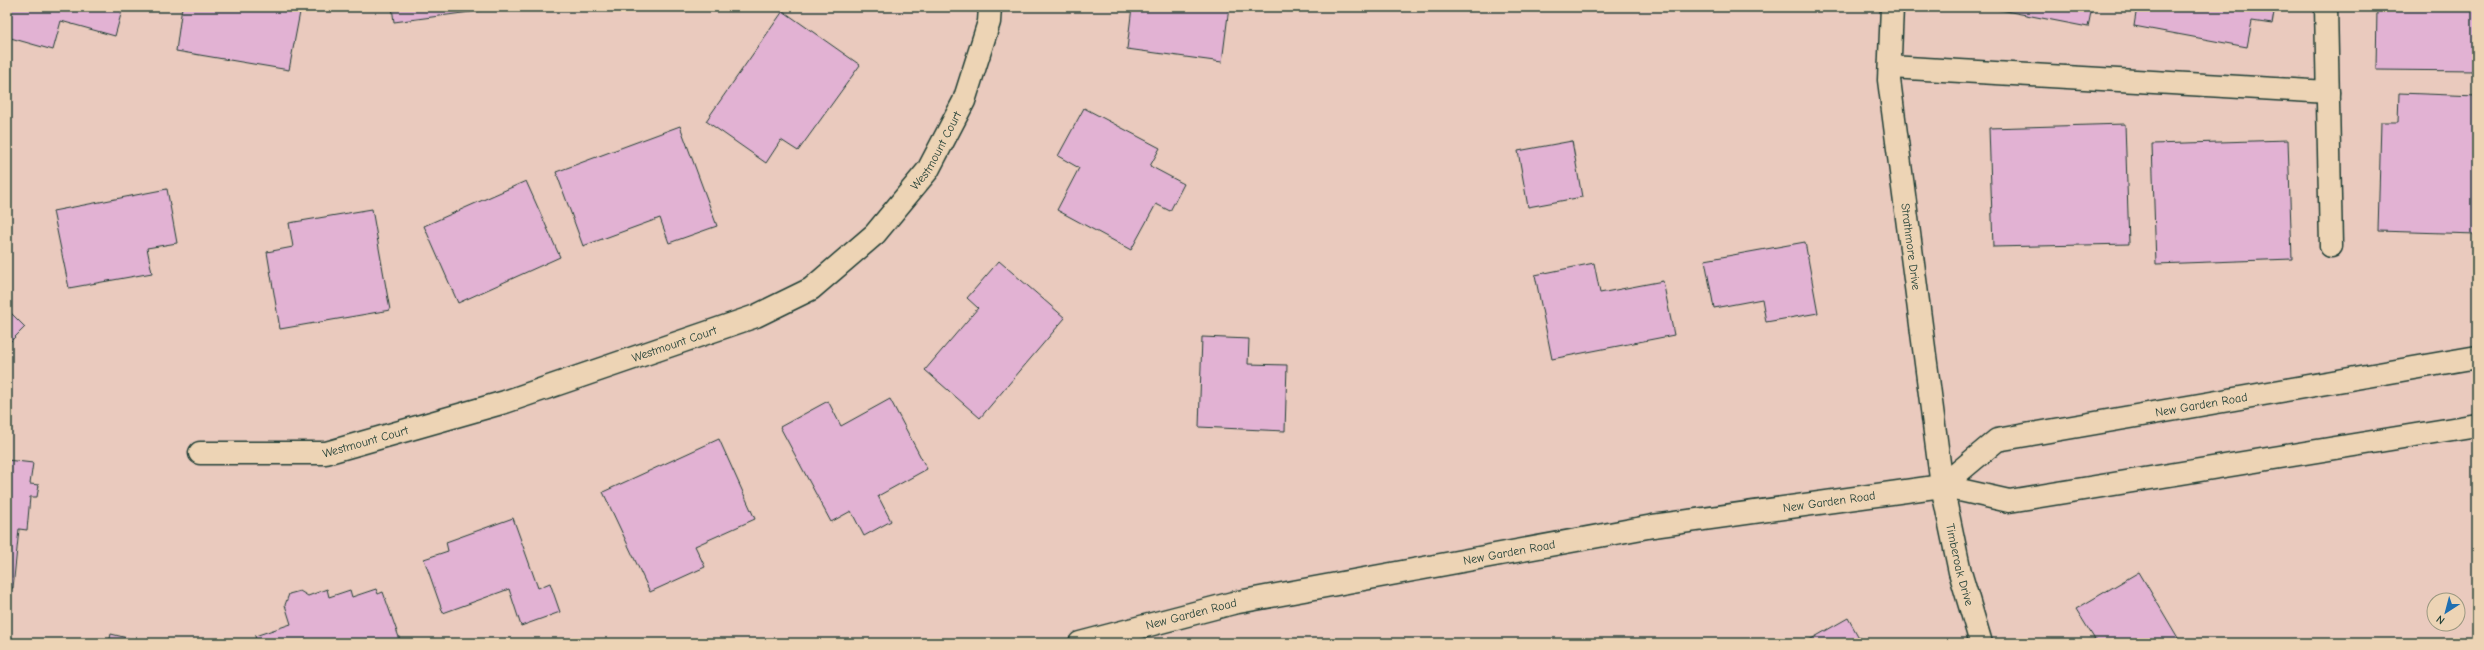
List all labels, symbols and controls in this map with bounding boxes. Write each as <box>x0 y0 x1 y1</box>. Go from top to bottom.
street label: Westmount Court <box>908 109 965 193</box>
street label: Strathmore Drive <box>1898 202 1923 291</box>
street label: Westmount Court <box>630 323 719 365</box>
street label: New Garden Road <box>2154 390 2248 420</box>
street label: Westmount Court <box>321 423 411 461</box>
street label: New Garden Road <box>1782 488 1876 515</box>
street label: Timberoak Drive <box>1943 522 1977 607</box>
street label: New Garden Road <box>1462 537 1556 568</box>
north arrow <box>2426 592 2466 632</box>
street label: New Garden Road <box>1144 595 1238 632</box>
text: N <box>2434 612 2447 627</box>

